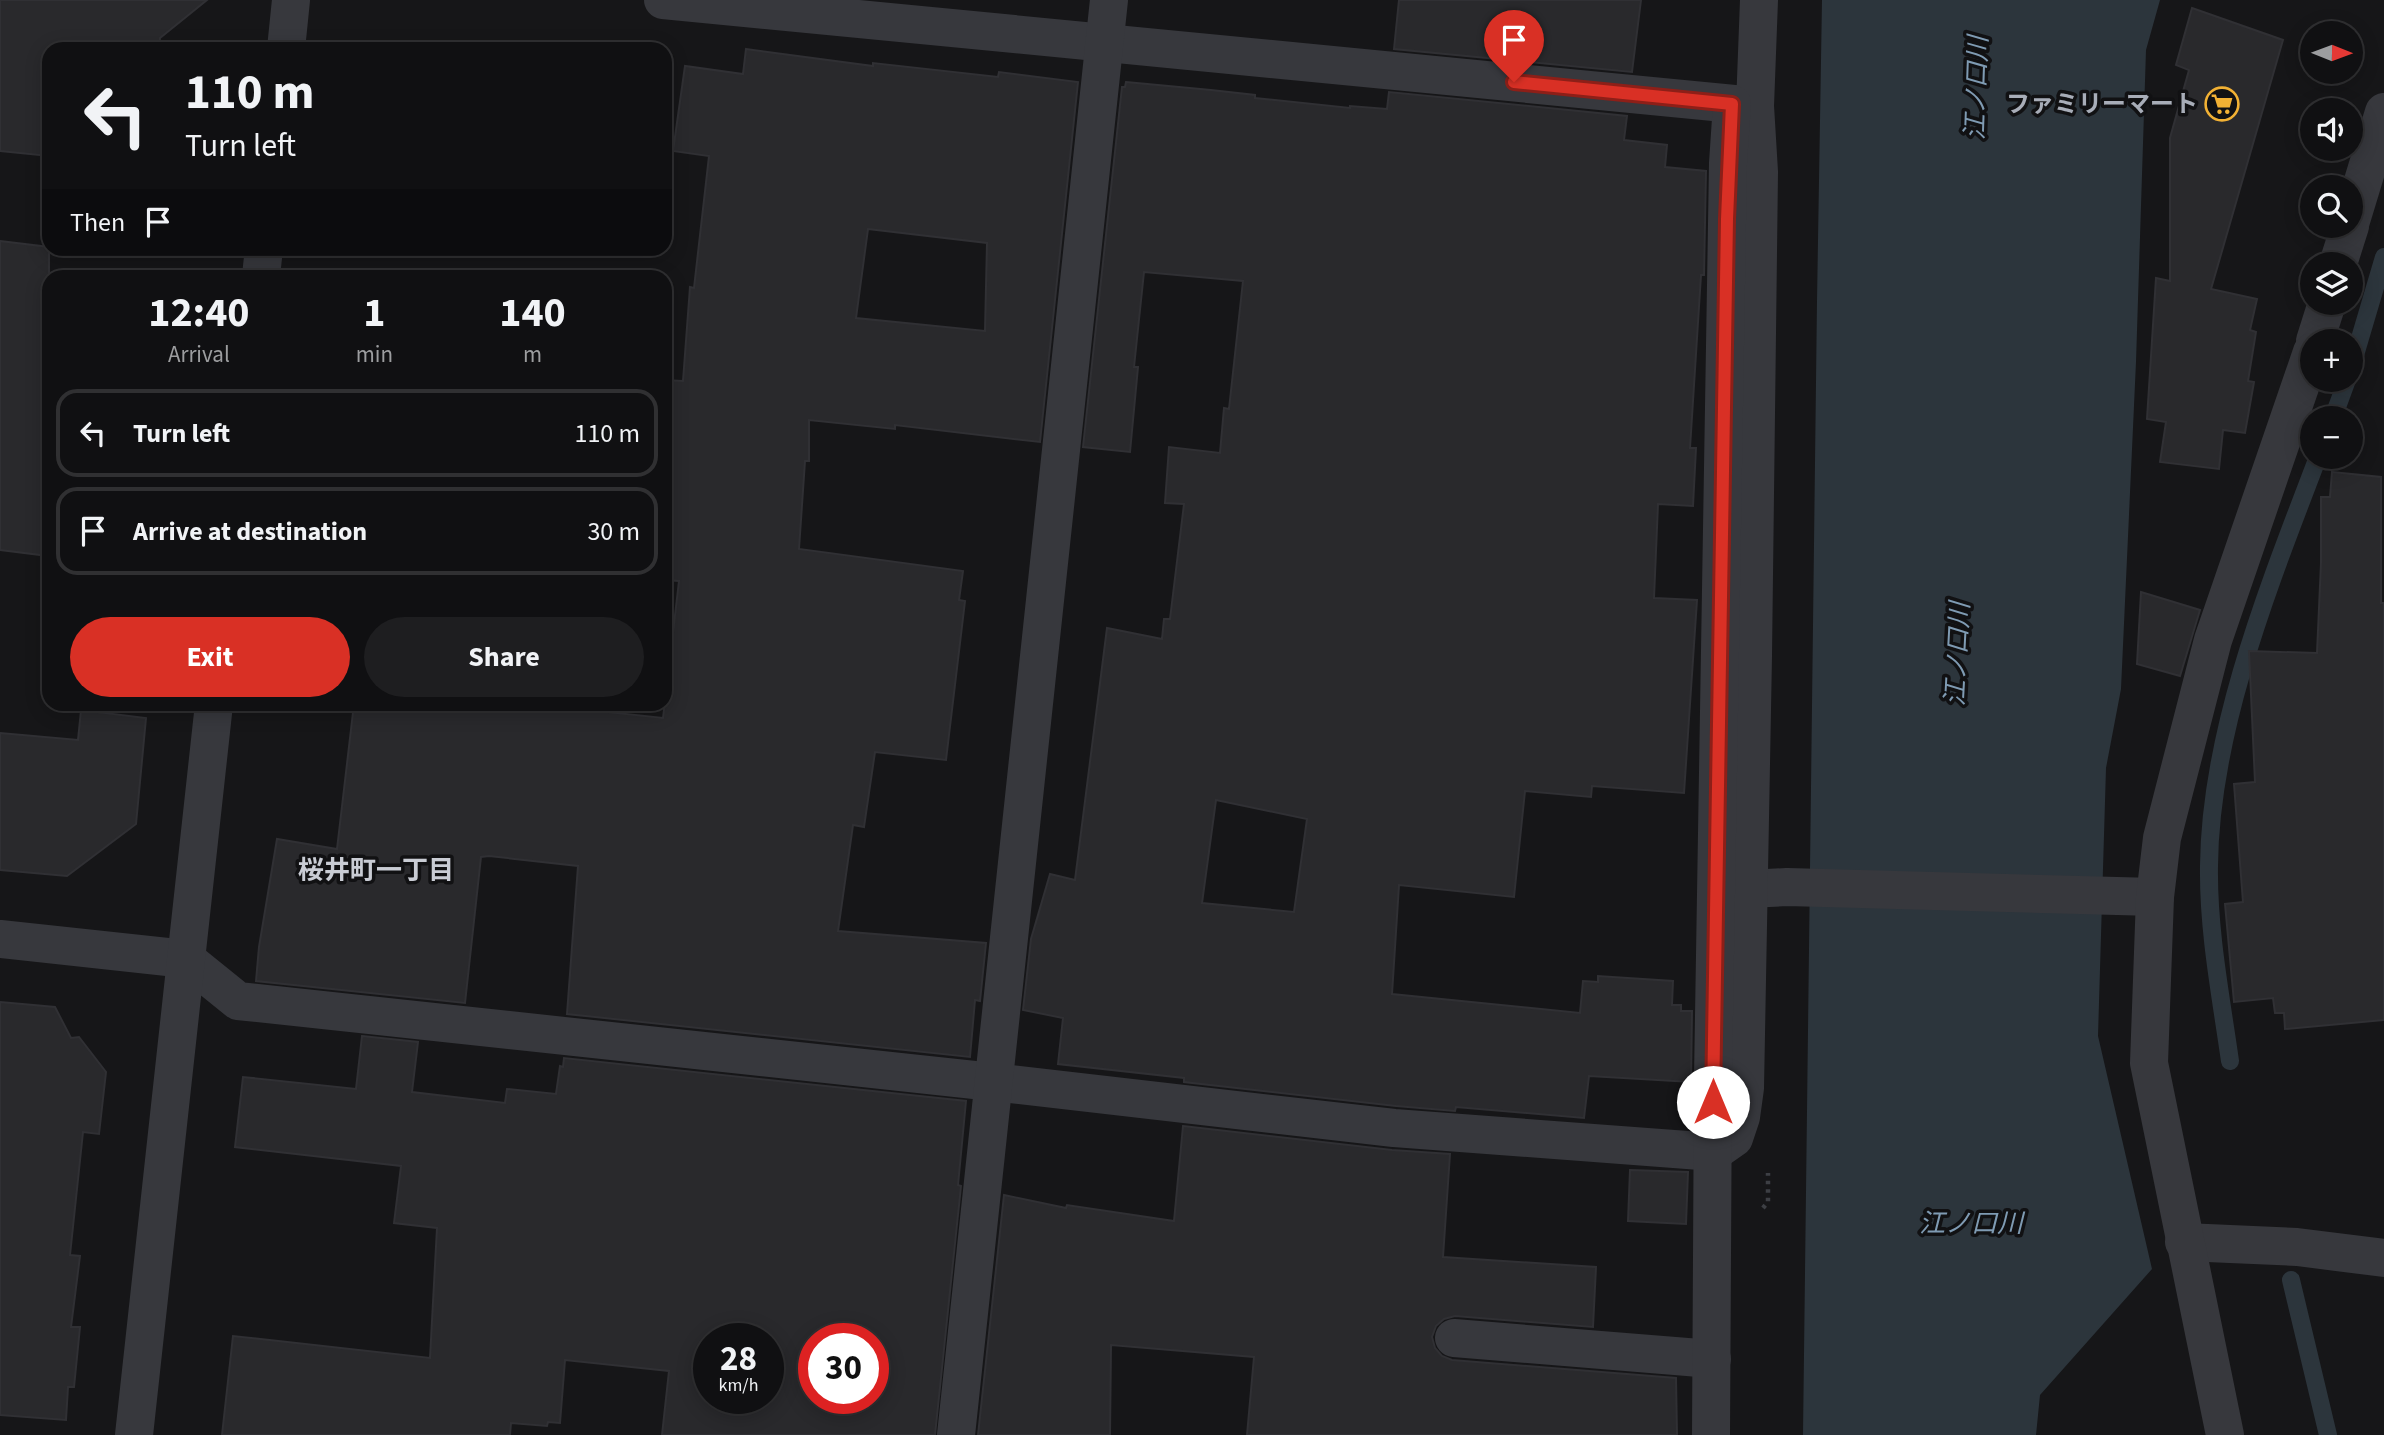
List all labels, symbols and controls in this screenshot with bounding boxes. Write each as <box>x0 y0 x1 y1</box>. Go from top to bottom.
pin <box>1484 10 1544 82</box>
icon: arrive <box>1495 21 1533 59</box>
north arrow <box>2300 21 2362 84</box>
map controls <box>2300 21 2363 469</box>
water label: 江ノ口川 <box>1956 32 1997 141</box>
text: 110 m <box>185 58 314 128</box>
icon: left <box>70 70 161 161</box>
supermarket icon: ファミリーマート <box>2203 85 2241 123</box>
place label: ファミリーマート <box>2006 87 2198 122</box>
button: sound <box>2300 98 2363 161</box>
text: Turn left <box>185 123 296 169</box>
button: search <box>2300 175 2363 238</box>
icon: arrive <box>139 203 177 241</box>
text: Then <box>70 204 125 241</box>
button: layers <box>2300 252 2363 315</box>
text: 12:40 <box>148 283 250 343</box>
text: 1 <box>363 283 385 343</box>
text: 140 <box>499 283 566 343</box>
button: + <box>2300 329 2363 392</box>
text: Arrival <box>168 338 230 371</box>
text: min <box>356 338 393 371</box>
text: m <box>523 338 542 371</box>
button: − <box>2300 406 2363 469</box>
icon: left <box>74 414 112 452</box>
text: Turn left <box>133 415 230 452</box>
text: 110 m <box>574 415 640 452</box>
icon: arrive <box>74 512 112 550</box>
text: Arrive at destination <box>133 513 367 550</box>
text: 30 m <box>587 513 640 550</box>
water label: 江ノ口川 <box>1936 598 1979 707</box>
button: Exit <box>70 617 350 697</box>
button: Share <box>364 617 644 697</box>
district label: 桜井町一丁目 <box>298 852 454 889</box>
position arrow <box>1676 1065 1750 1139</box>
water label: 江ノ口川 <box>1919 1205 2026 1242</box>
speed limit sign: 30 <box>798 1323 889 1414</box>
text: 28 <box>720 1334 757 1384</box>
text: km/h <box>719 1373 758 1398</box>

